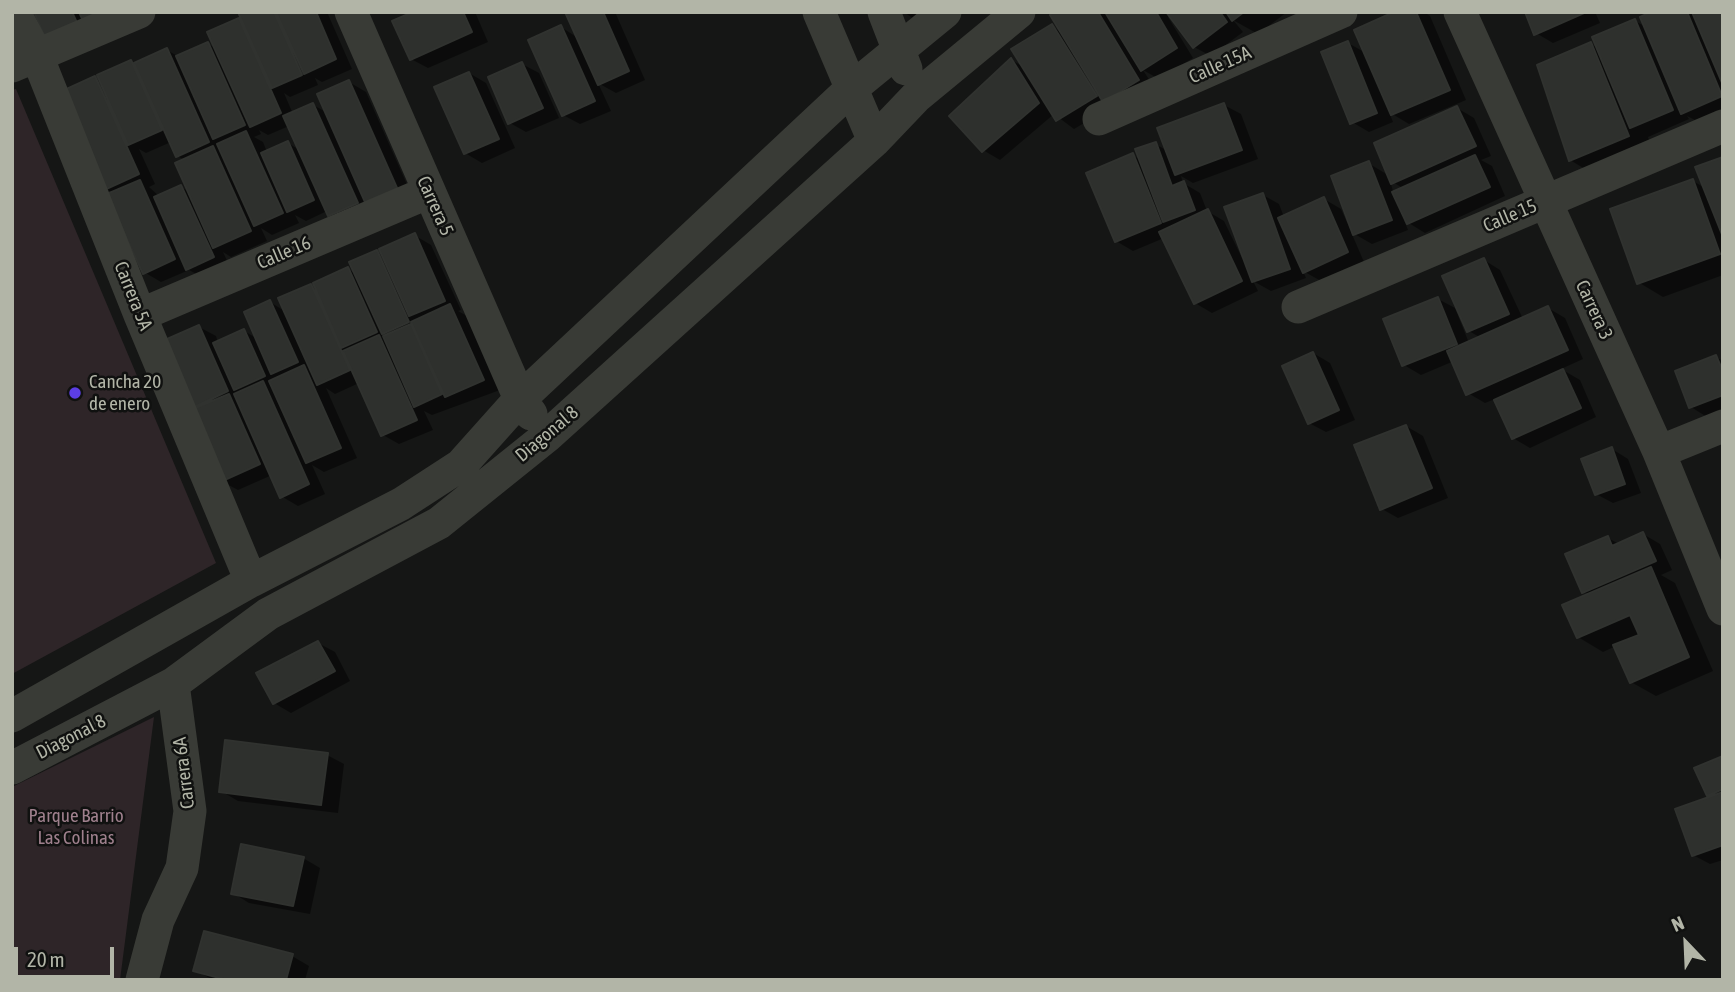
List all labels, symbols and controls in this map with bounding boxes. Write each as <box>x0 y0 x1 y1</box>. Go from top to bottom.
street label: Calle 15A <box>1185 41 1255 89</box>
street label: Carrera 5 <box>412 173 458 239</box>
street label: Calle 15 <box>1480 194 1540 238</box>
street label: Calle 16 <box>254 231 314 275</box>
street label: Carrera 5A <box>109 258 157 334</box>
street label: Carrera 3 <box>1570 277 1618 343</box>
place label: Cancha 20 de enero <box>89 371 161 415</box>
marker: Cancha 20 de enero <box>67 385 83 401</box>
street label: Diagonal 8 <box>511 401 583 467</box>
street label: Diagonal 8 <box>32 710 110 764</box>
street label: Carrera 6A <box>168 736 200 810</box>
park label: Parque Barrio Las Colinas <box>28 805 124 849</box>
north arrow <box>1651 908 1721 978</box>
text: N <box>1668 911 1687 936</box>
scale bar <box>18 932 117 976</box>
text: 20 m <box>27 947 65 971</box>

